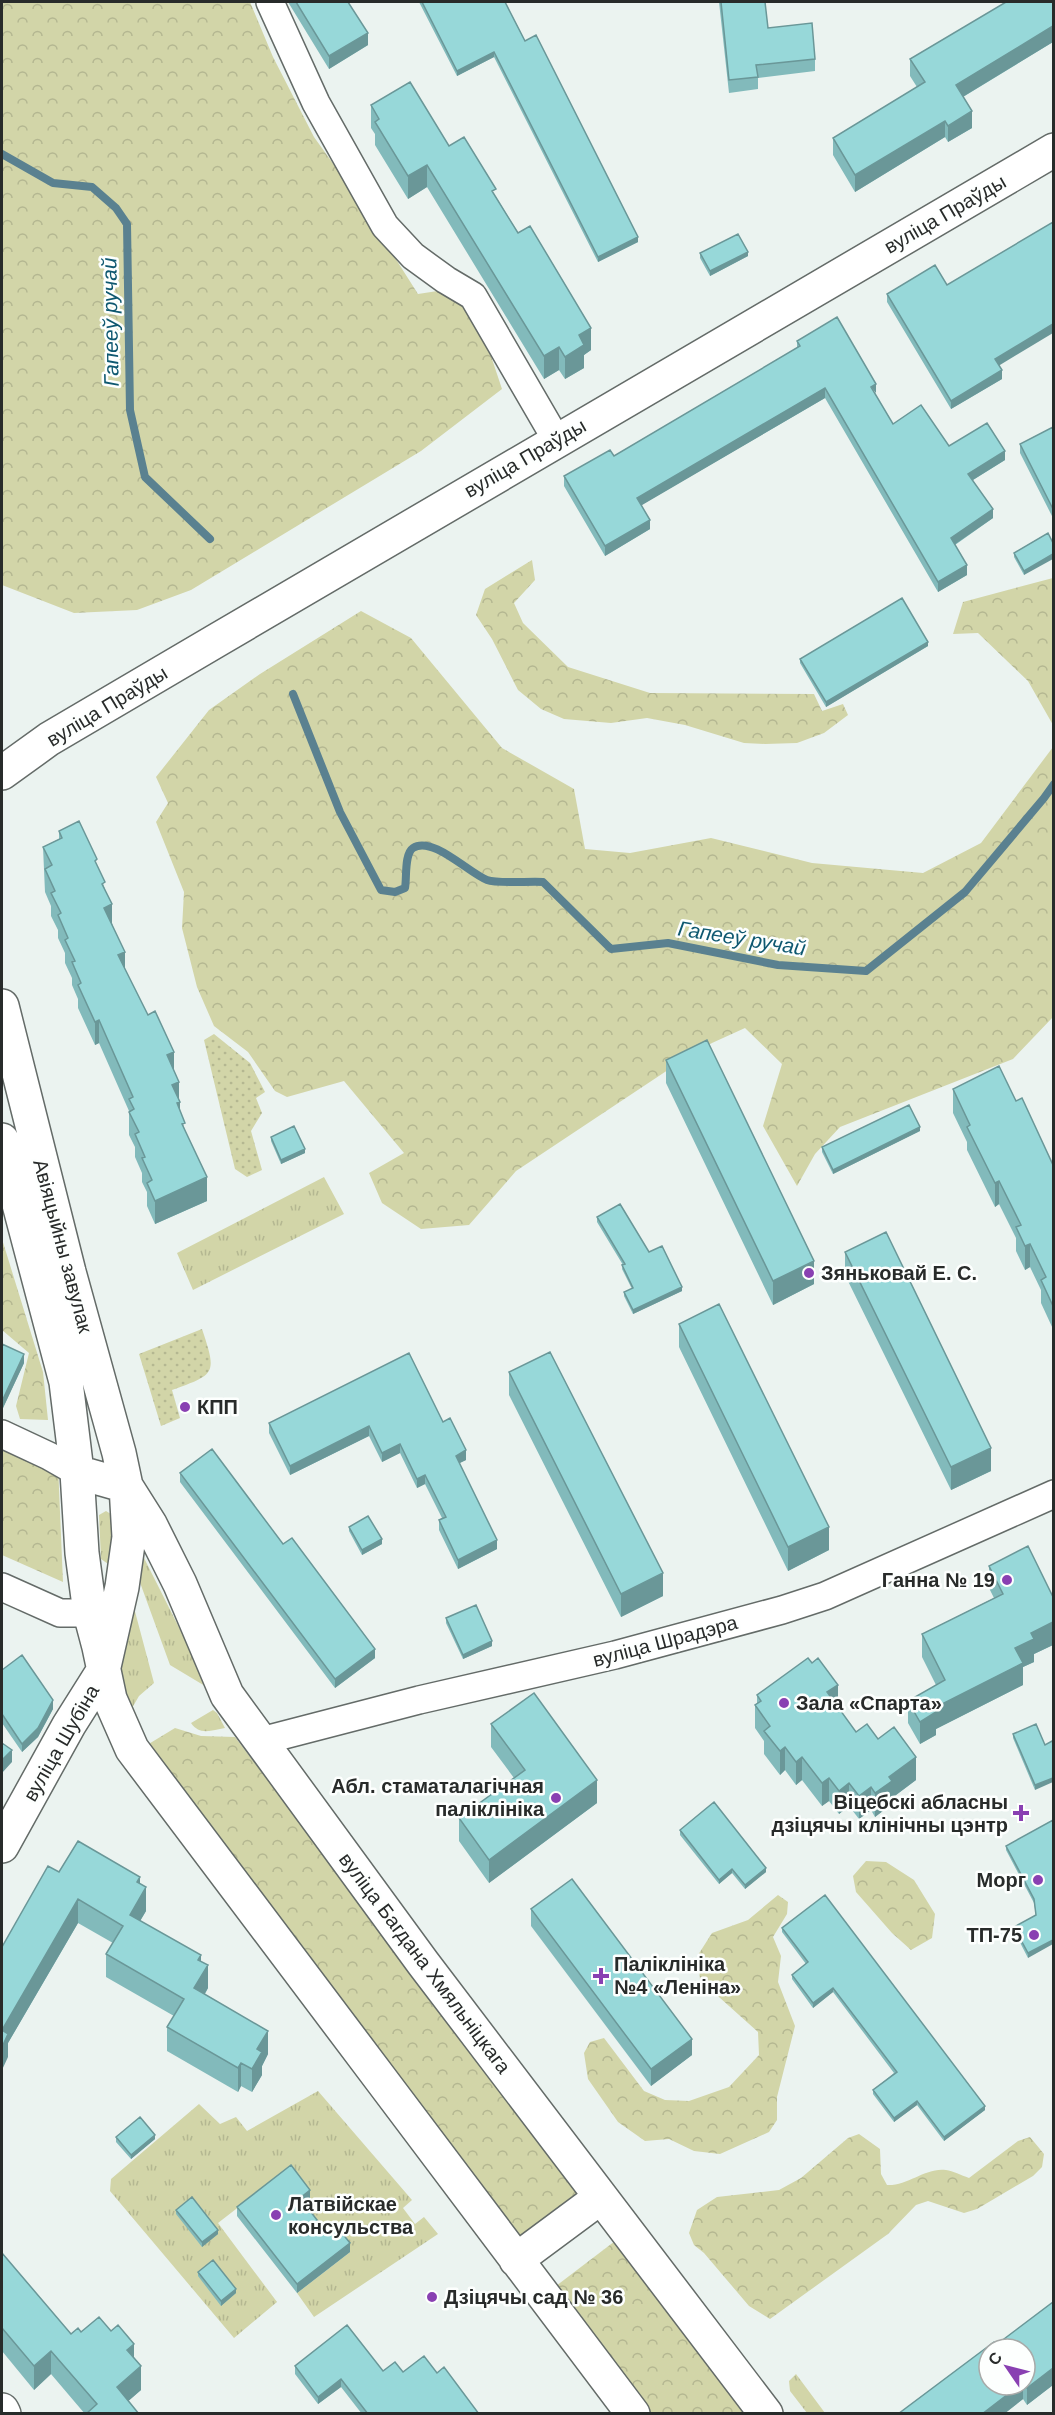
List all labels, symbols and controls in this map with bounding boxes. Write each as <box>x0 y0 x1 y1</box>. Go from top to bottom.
street label: вуліца Праўды <box>880 170 1010 258</box>
water label: Гапееў ручай <box>97 257 123 387</box>
street label: вуліца Праўды <box>460 414 590 502</box>
street label: вуліца Праўды <box>43 661 171 751</box>
water label: Гапееў ручай <box>676 917 808 960</box>
street label: Авіяцыйны завулак <box>29 1157 97 1335</box>
place label: Зяньковай Е. С. <box>821 1262 977 1284</box>
marker: Зяньковай Е. С. <box>802 1266 816 1280</box>
place label: КПП <box>197 1396 238 1418</box>
marker: КПП <box>178 1400 192 1414</box>
place label: Ганна № 19 <box>882 1569 995 1591</box>
marker: Ганна № 19 <box>1000 1573 1014 1587</box>
street label: вуліца Шрадэра <box>590 1611 741 1671</box>
street label: вуліца Шубіна <box>19 1680 104 1805</box>
place label: Зала «Спарта» <box>796 1692 942 1714</box>
marker: Зала «Спарта» <box>777 1696 791 1710</box>
place label: Абл. стаматалагічная паліклініка <box>331 1775 545 1820</box>
marker: Абл. стаматалагічная паліклініка <box>549 1791 563 1805</box>
place label: Віцебскі абласны дзіцячы клінічны цэнтр <box>771 1791 1008 1836</box>
marker: Віцебскі абласны дзіцячы клінічны цэнтр <box>1012 1804 1030 1822</box>
street label: вуліца Багдана Хмяльніцкага <box>335 1848 516 2078</box>
place label: Морг <box>977 1869 1026 1891</box>
marker: Морг <box>1031 1873 1045 1887</box>
place label: ТП-75 <box>967 1924 1022 1946</box>
marker: ТП-75 <box>1027 1928 1041 1942</box>
place label: Паліклініка №4 «Леніна» <box>614 1953 741 1998</box>
marker: Паліклініка №4 «Леніна» <box>592 1967 610 1985</box>
place label: Латвійскае консульства <box>288 2193 414 2238</box>
marker: Латвійскае консульства <box>269 2208 283 2222</box>
place label: Дзіцячы сад № 36 <box>444 2286 623 2308</box>
marker: Дзіцячы сад № 36 <box>425 2290 439 2304</box>
north arrow <box>977 2337 1037 2397</box>
text: С <box>985 2349 1006 2368</box>

